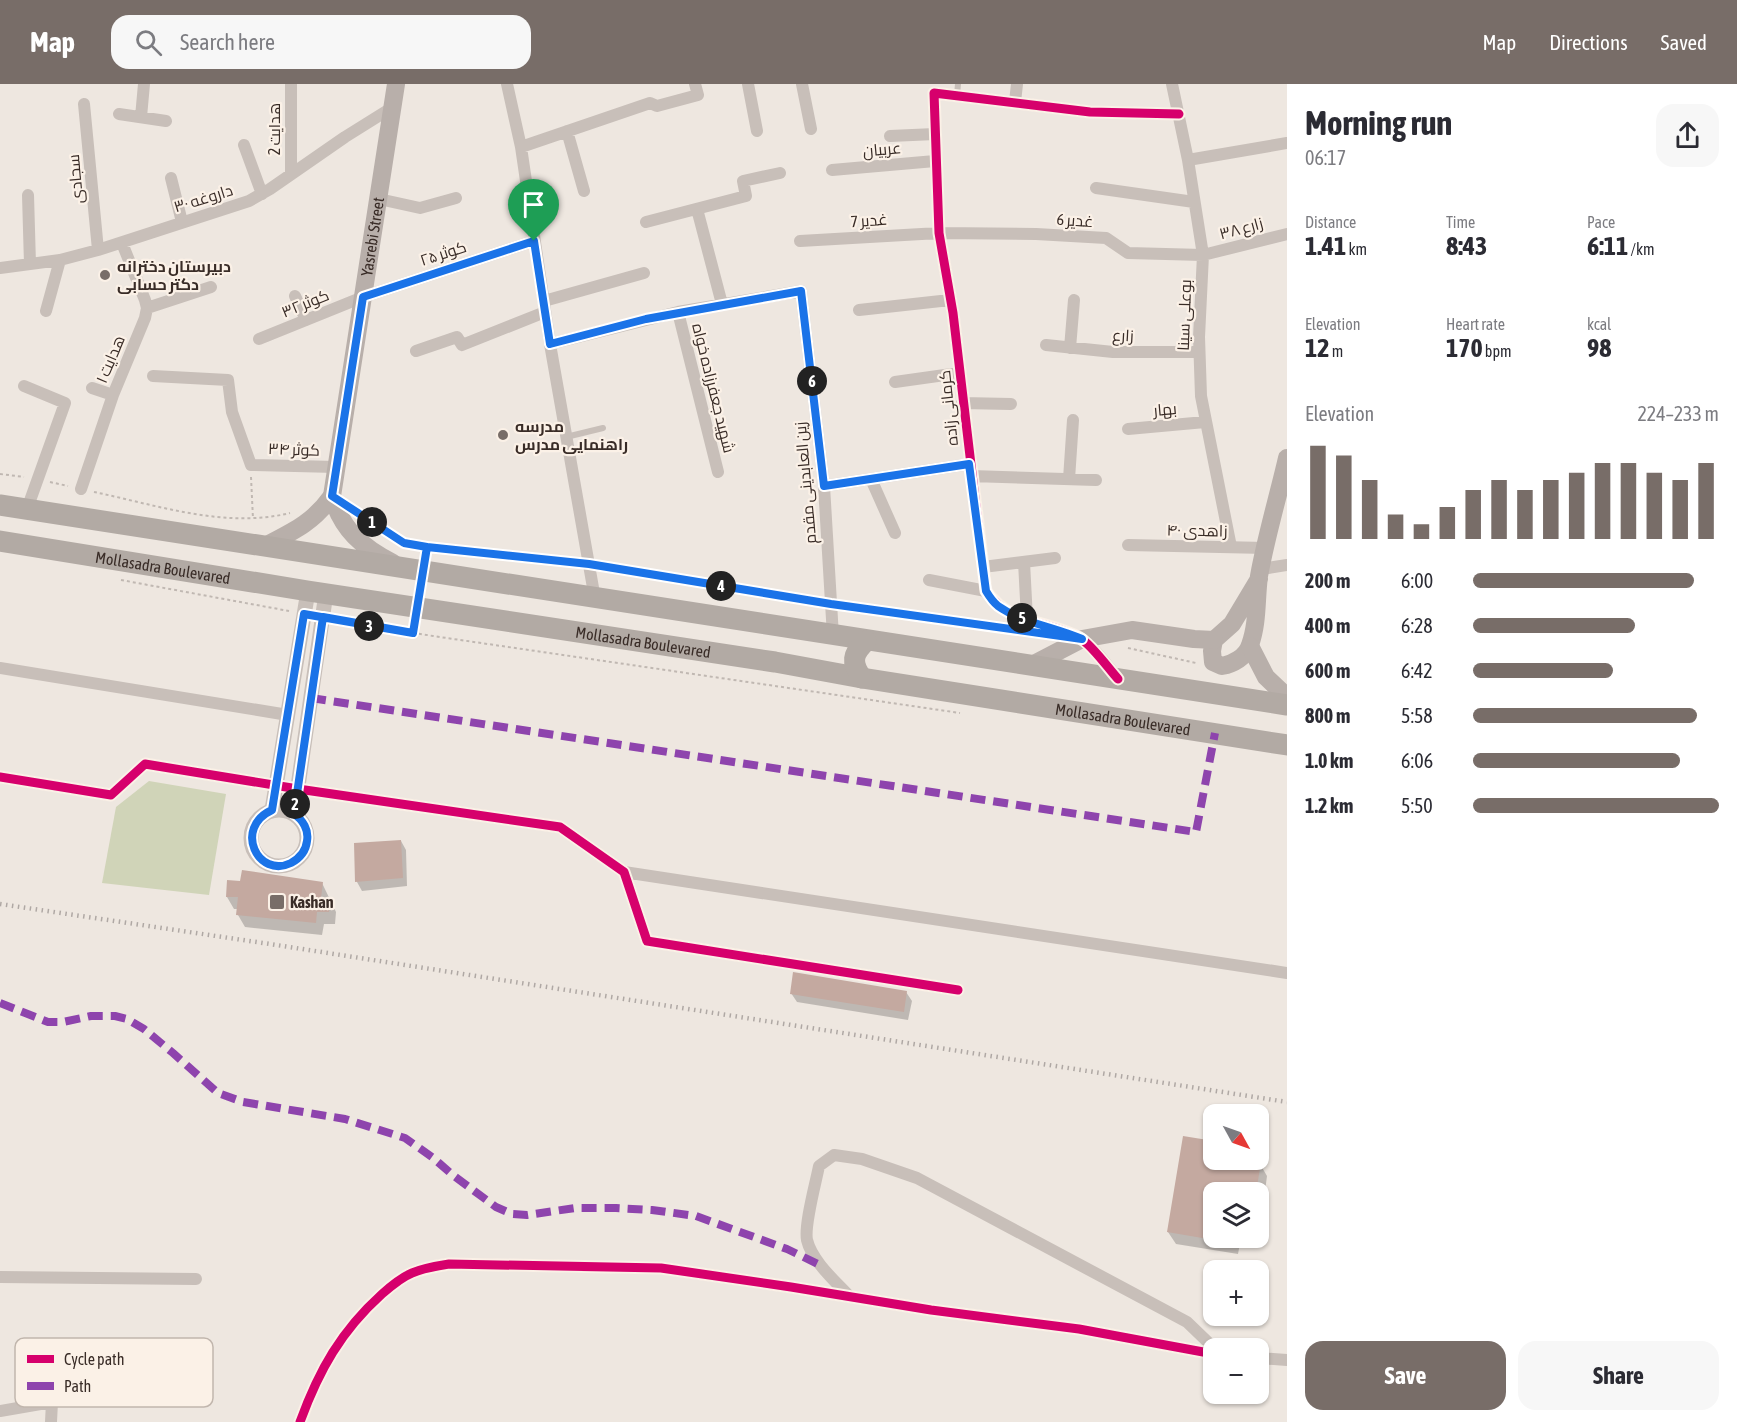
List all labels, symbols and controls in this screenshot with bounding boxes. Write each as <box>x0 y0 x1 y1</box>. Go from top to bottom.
search box <box>111 15 531 69</box>
text: Map <box>30 26 75 58</box>
icon: search <box>132 26 165 59</box>
text: Search here <box>180 29 275 55</box>
text: Map <box>1482 30 1516 54</box>
text: Directions <box>1549 30 1628 54</box>
text: Saved <box>1661 30 1707 54</box>
street label: هدایت 2 <box>265 103 284 155</box>
text: Morning run <box>1305 104 1452 142</box>
button: share <box>1656 104 1719 167</box>
street label: عربیان <box>862 138 902 162</box>
text: 06:17 <box>1305 146 1346 169</box>
street label: سجادی <box>64 153 88 205</box>
pin <box>508 179 559 241</box>
street label: داروغه ۳۰ <box>171 181 235 216</box>
icon: arrive <box>517 188 550 221</box>
street label: Yasrebi Street <box>357 195 387 278</box>
street label: غدیر 7 <box>850 210 888 231</box>
street label: غدیر 6 <box>1056 210 1094 231</box>
text: Distance <box>1305 213 1356 231</box>
text: Time <box>1446 213 1475 231</box>
text: Pace <box>1587 213 1615 231</box>
street label: زارع ۳۸ <box>1217 214 1266 245</box>
text: 1.41 <box>1305 231 1346 261</box>
text: 8:43 <box>1446 231 1487 261</box>
text: 6:11 <box>1587 231 1628 261</box>
street label: کوثر ۲۵ <box>418 237 469 270</box>
text: km <box>1346 240 1367 258</box>
text: /km <box>1628 240 1654 258</box>
place label: دبیرستان دخترانه دکتر حسابی <box>117 257 231 294</box>
marker: دبیرستان دخترانه دکتر حسابی <box>98 268 112 282</box>
street label: بوعلی سینا <box>1174 279 1196 351</box>
street label: کوثر ۳۲ <box>279 285 332 322</box>
text: Elevation <box>1305 315 1360 333</box>
text: Heart rate <box>1446 315 1505 333</box>
text: kcal <box>1587 315 1611 333</box>
street label: شهید جعفرزاده خواه <box>687 321 739 455</box>
street label: زارع <box>1112 325 1134 348</box>
street label: هدایت ۱ <box>92 332 129 386</box>
text: 12 <box>1305 333 1329 363</box>
text: 170 <box>1446 333 1483 363</box>
text: 98 <box>1587 333 1611 363</box>
text: m <box>1329 342 1343 360</box>
text: bpm <box>1483 342 1512 360</box>
pin: 6 <box>797 366 827 396</box>
street label: کرمانی زاده <box>935 369 963 447</box>
text: 6 <box>808 372 816 390</box>
street label: بهار <box>1151 399 1178 421</box>
text: Elevation <box>1305 402 1374 425</box>
text: 224–233 m <box>1637 402 1719 425</box>
place label: مدرسه راهنمایی مدرس <box>515 417 628 454</box>
street label: زین العابدینی مقدم <box>791 421 822 545</box>
marker: مدرسه راهنمایی مدرس <box>496 428 510 442</box>
street label: کوثر ۳۴ <box>268 439 320 460</box>
pin: 1 <box>357 507 387 537</box>
text: 1 <box>368 513 376 531</box>
street label: زاهدی ۴۰ <box>1166 520 1228 542</box>
street label: Mollasadra Boulevared <box>94 548 232 587</box>
text: 200 m <box>1305 569 1350 592</box>
text: 6:00 <box>1401 569 1433 592</box>
pin: 4 <box>706 571 736 601</box>
text: 4 <box>717 577 725 595</box>
pin: 5 <box>1007 603 1037 633</box>
text: 5 <box>1018 609 1026 627</box>
pin: 3 <box>354 611 384 641</box>
text: 400 m <box>1305 614 1350 637</box>
text: 6:28 <box>1401 614 1433 637</box>
text: 3 <box>365 617 373 635</box>
street label: Mollasadra Boulevared <box>574 623 712 661</box>
text: 600 m <box>1305 659 1350 682</box>
text: 6:42 <box>1401 659 1433 682</box>
street label: Mollasadra Boulevared <box>1054 700 1192 739</box>
text: 800 m <box>1305 704 1350 727</box>
text: 5:58 <box>1401 704 1433 727</box>
text: 1.0 km <box>1305 749 1353 772</box>
text: 6:06 <box>1401 749 1433 772</box>
pin: 2 <box>280 789 310 819</box>
text: 1.2 km <box>1305 794 1353 817</box>
text: 5:50 <box>1401 794 1433 817</box>
text: 2 <box>291 795 299 813</box>
marker: Kashan <box>268 893 286 911</box>
place label: Kashan <box>290 893 334 911</box>
north arrow <box>1203 1104 1269 1170</box>
map controls <box>1203 1104 1269 1404</box>
button: layers <box>1203 1182 1269 1248</box>
button: + <box>1203 1260 1269 1326</box>
legend <box>15 1338 213 1407</box>
button: − <box>1203 1338 1269 1404</box>
button: Save <box>1305 1341 1506 1410</box>
button: Share <box>1518 1341 1719 1410</box>
text: Cycle path <box>64 1350 124 1369</box>
text: Path <box>64 1377 91 1395</box>

